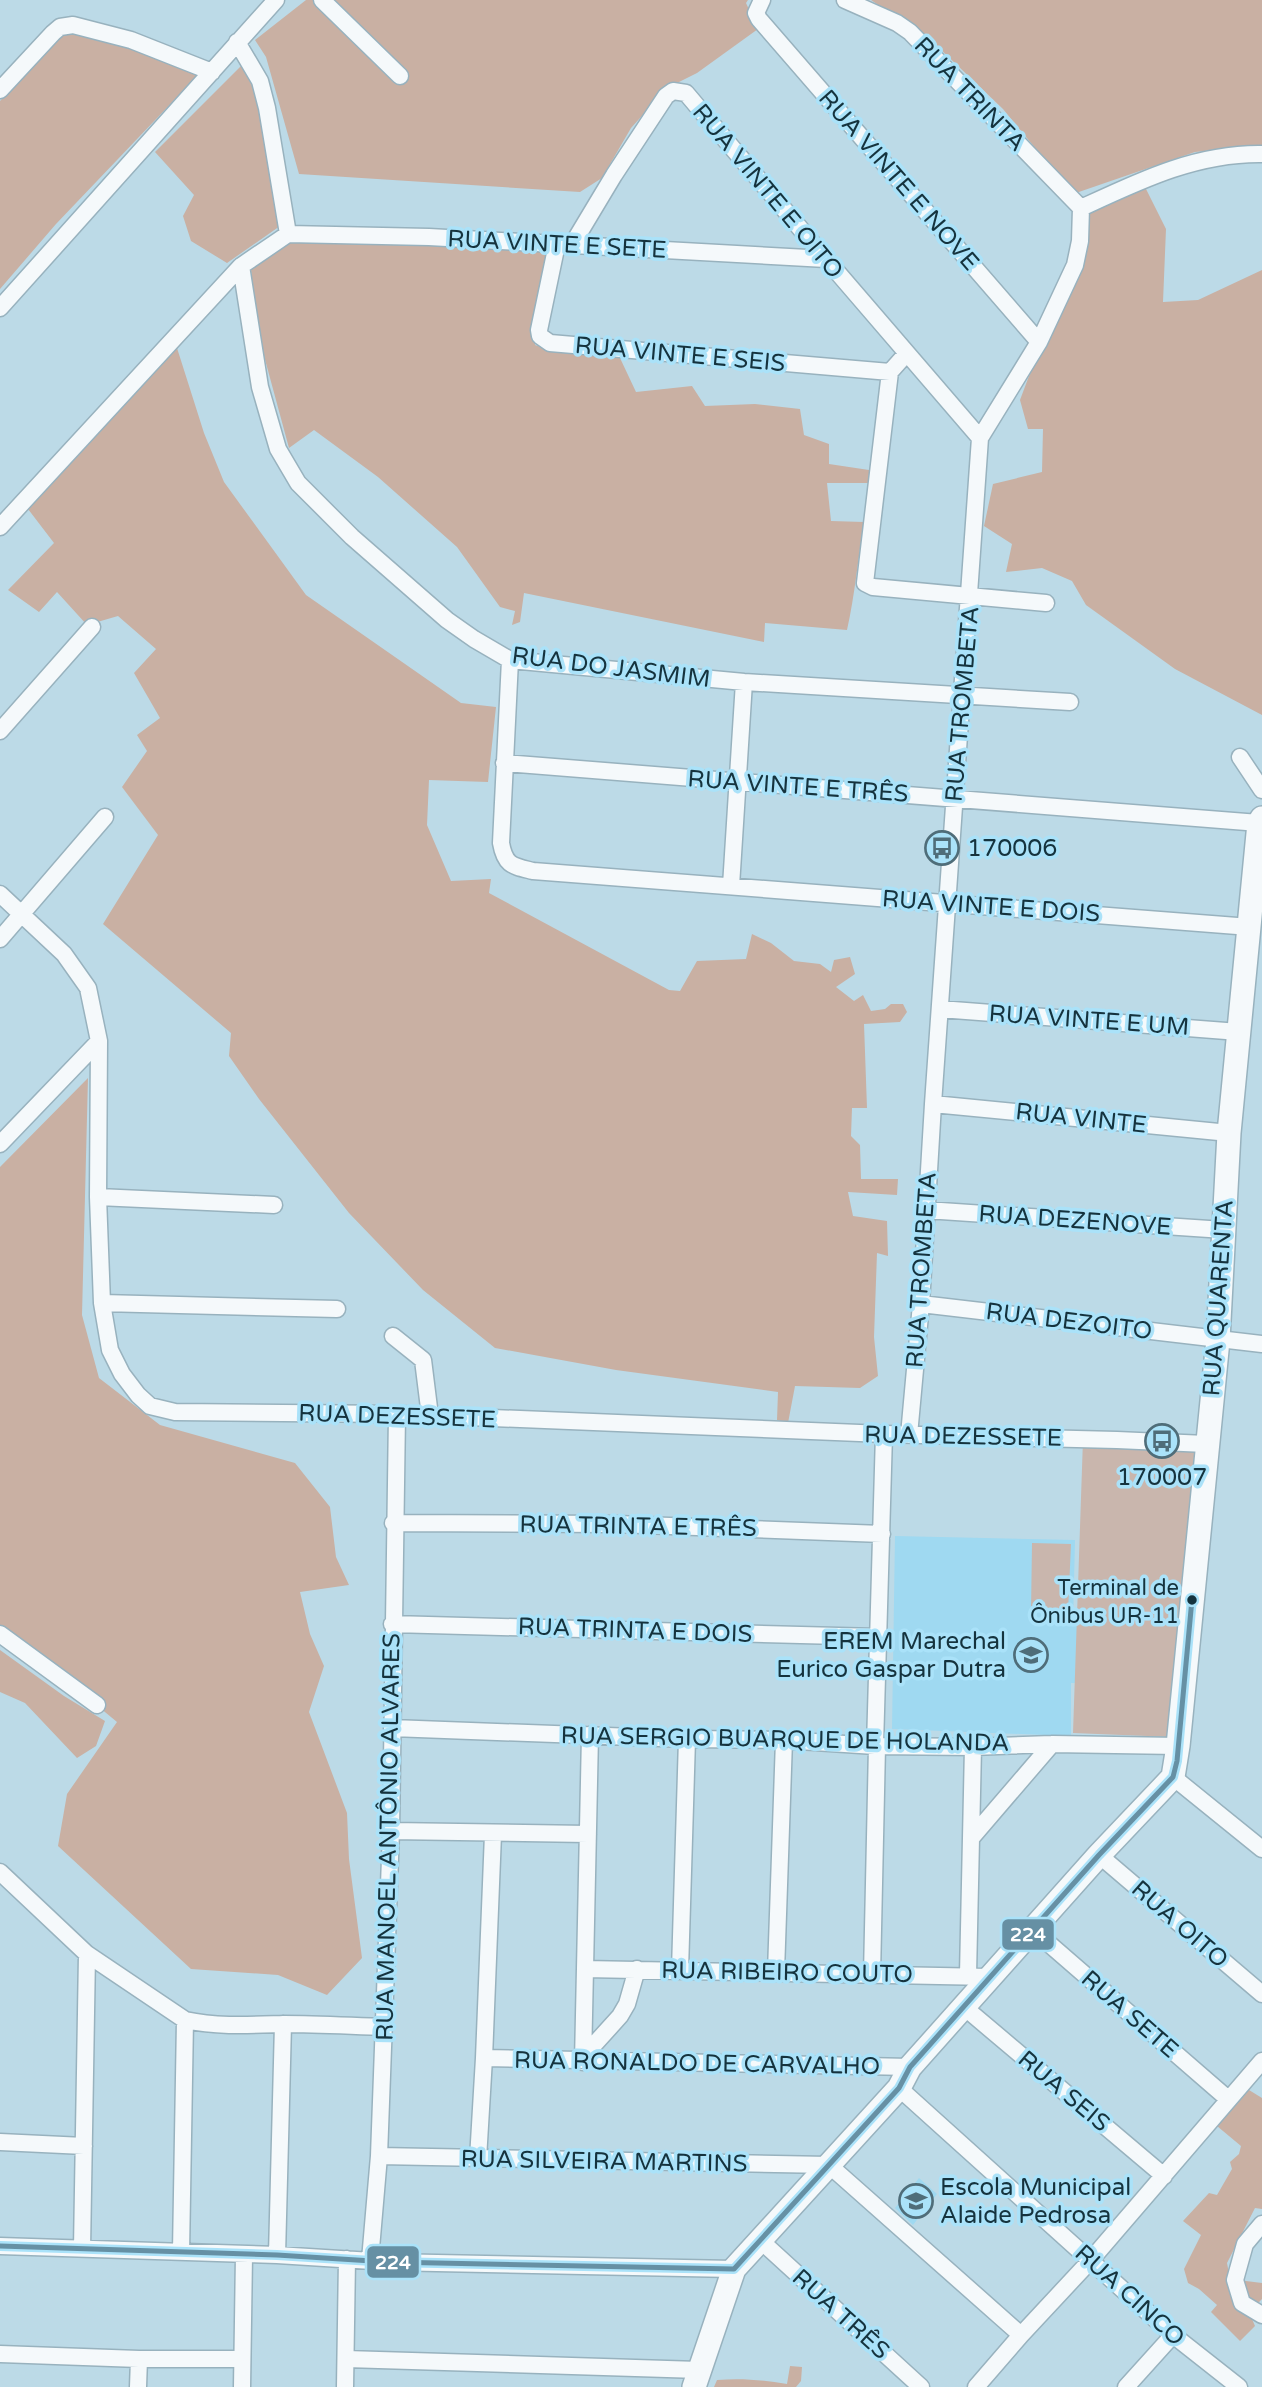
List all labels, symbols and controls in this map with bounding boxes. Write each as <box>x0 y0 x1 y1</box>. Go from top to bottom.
street label: RUA TRINTA <box>908 31 1031 158</box>
street label: RUA VINTE E NOVE <box>812 84 985 277</box>
street label: RUA VINTE E OITO <box>686 98 849 285</box>
street label: RUA VINTE E SETE <box>447 224 667 265</box>
street label: RUA VINTE E SEIS <box>574 331 786 378</box>
street label: RUA TROMBETA <box>939 605 985 803</box>
street label: RUA DO JASMIM <box>510 641 712 694</box>
street label: RUA VINTE E TRÊS <box>687 764 909 809</box>
bus stop icon: 170006 <box>923 829 961 867</box>
place label: 170006 <box>967 834 1057 863</box>
street label: RUA VINTE E DOIS <box>881 884 1101 929</box>
street label: RUA VINTE E UM <box>988 999 1190 1042</box>
street label: RUA VINTE <box>1014 1097 1148 1140</box>
street label: RUA TROMBETA <box>900 1171 943 1369</box>
street label: RUA DEZENOVE <box>978 1199 1172 1242</box>
street label: RUA QUARENTA <box>1197 1199 1240 1397</box>
street label: RUA DEZOITO <box>984 1297 1154 1346</box>
street label: RUA DEZESSETE <box>298 1399 496 1434</box>
street label: RUA DEZESSETE <box>864 1420 1062 1453</box>
bus stop icon: 170007 <box>1143 1422 1181 1460</box>
place label: 170007 <box>1117 1463 1207 1492</box>
street label: RUA TRINTA E TRÊS <box>519 1510 757 1543</box>
place label: Terminal de Ônibus UR-11 <box>1030 1575 1179 1629</box>
marker: Terminal de Ônibus UR-11 <box>1185 1593 1199 1607</box>
street label: RUA TRINTA E DOIS <box>517 1612 753 1649</box>
place label: EREM Marechal Eurico Gaspar Dutra <box>776 1627 1006 1684</box>
street label: RUA MANOEL ANTÔNIO ALVARES <box>370 1633 407 2041</box>
school or university icon: EREM Marechal Eurico Gaspar Dutra <box>1012 1636 1050 1674</box>
street label: RUA SERGIO BUARQUE DE HOLANDA <box>560 1721 1010 1758</box>
street label: RUA OITO <box>1125 1874 1234 1974</box>
line badge: 224 <box>1001 1918 1055 1951</box>
text: 224 <box>1010 1924 1046 1946</box>
street label: RUA RIBEIRO COUTO <box>661 1956 913 1989</box>
street label: RUA SETE <box>1075 1964 1184 2064</box>
street label: RUA SEIS <box>1012 2045 1115 2138</box>
street label: RUA RONALDO DE CARVALHO <box>514 2046 880 2081</box>
street label: RUA SILVEIRA MARTINS <box>460 2144 748 2179</box>
place label: Escola Municipal Alaide Pedrosa <box>940 2173 1131 2230</box>
school or university icon: Escola Municipal Alaide Pedrosa <box>897 2182 935 2220</box>
street label: RUA CINCO <box>1069 2239 1190 2352</box>
line badge: 224 <box>366 2245 420 2279</box>
text: 224 <box>375 2252 411 2274</box>
street label: RUA TRÊS <box>786 2263 895 2366</box>

